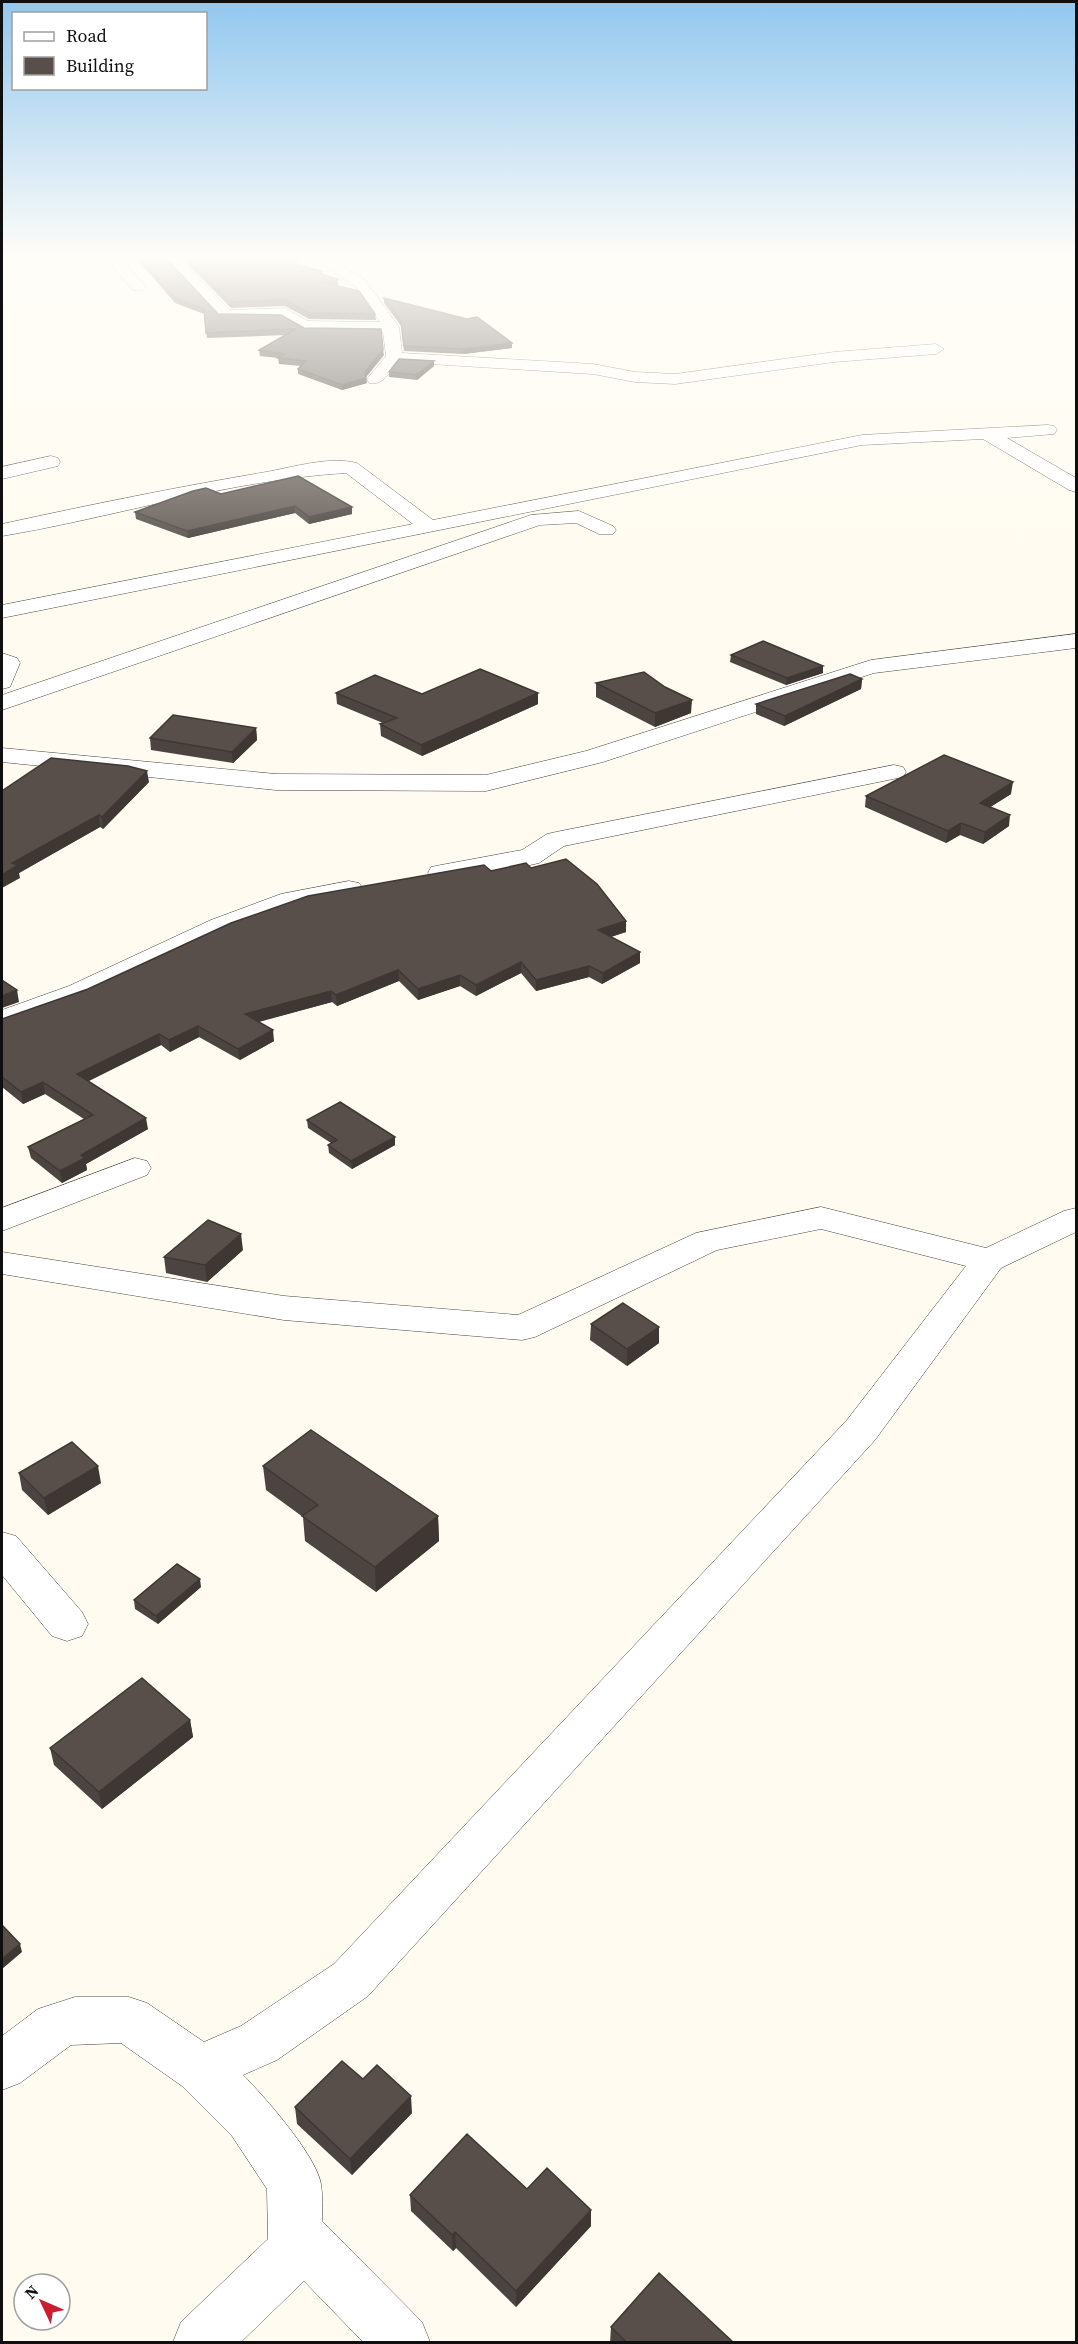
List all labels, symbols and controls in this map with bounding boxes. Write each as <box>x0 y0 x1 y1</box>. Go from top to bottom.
legend <box>12 12 207 90</box>
text: Road <box>66 23 107 48</box>
text: Building <box>66 53 134 78</box>
north arrow <box>12 2272 72 2332</box>
text: N <box>19 2279 43 2303</box>

